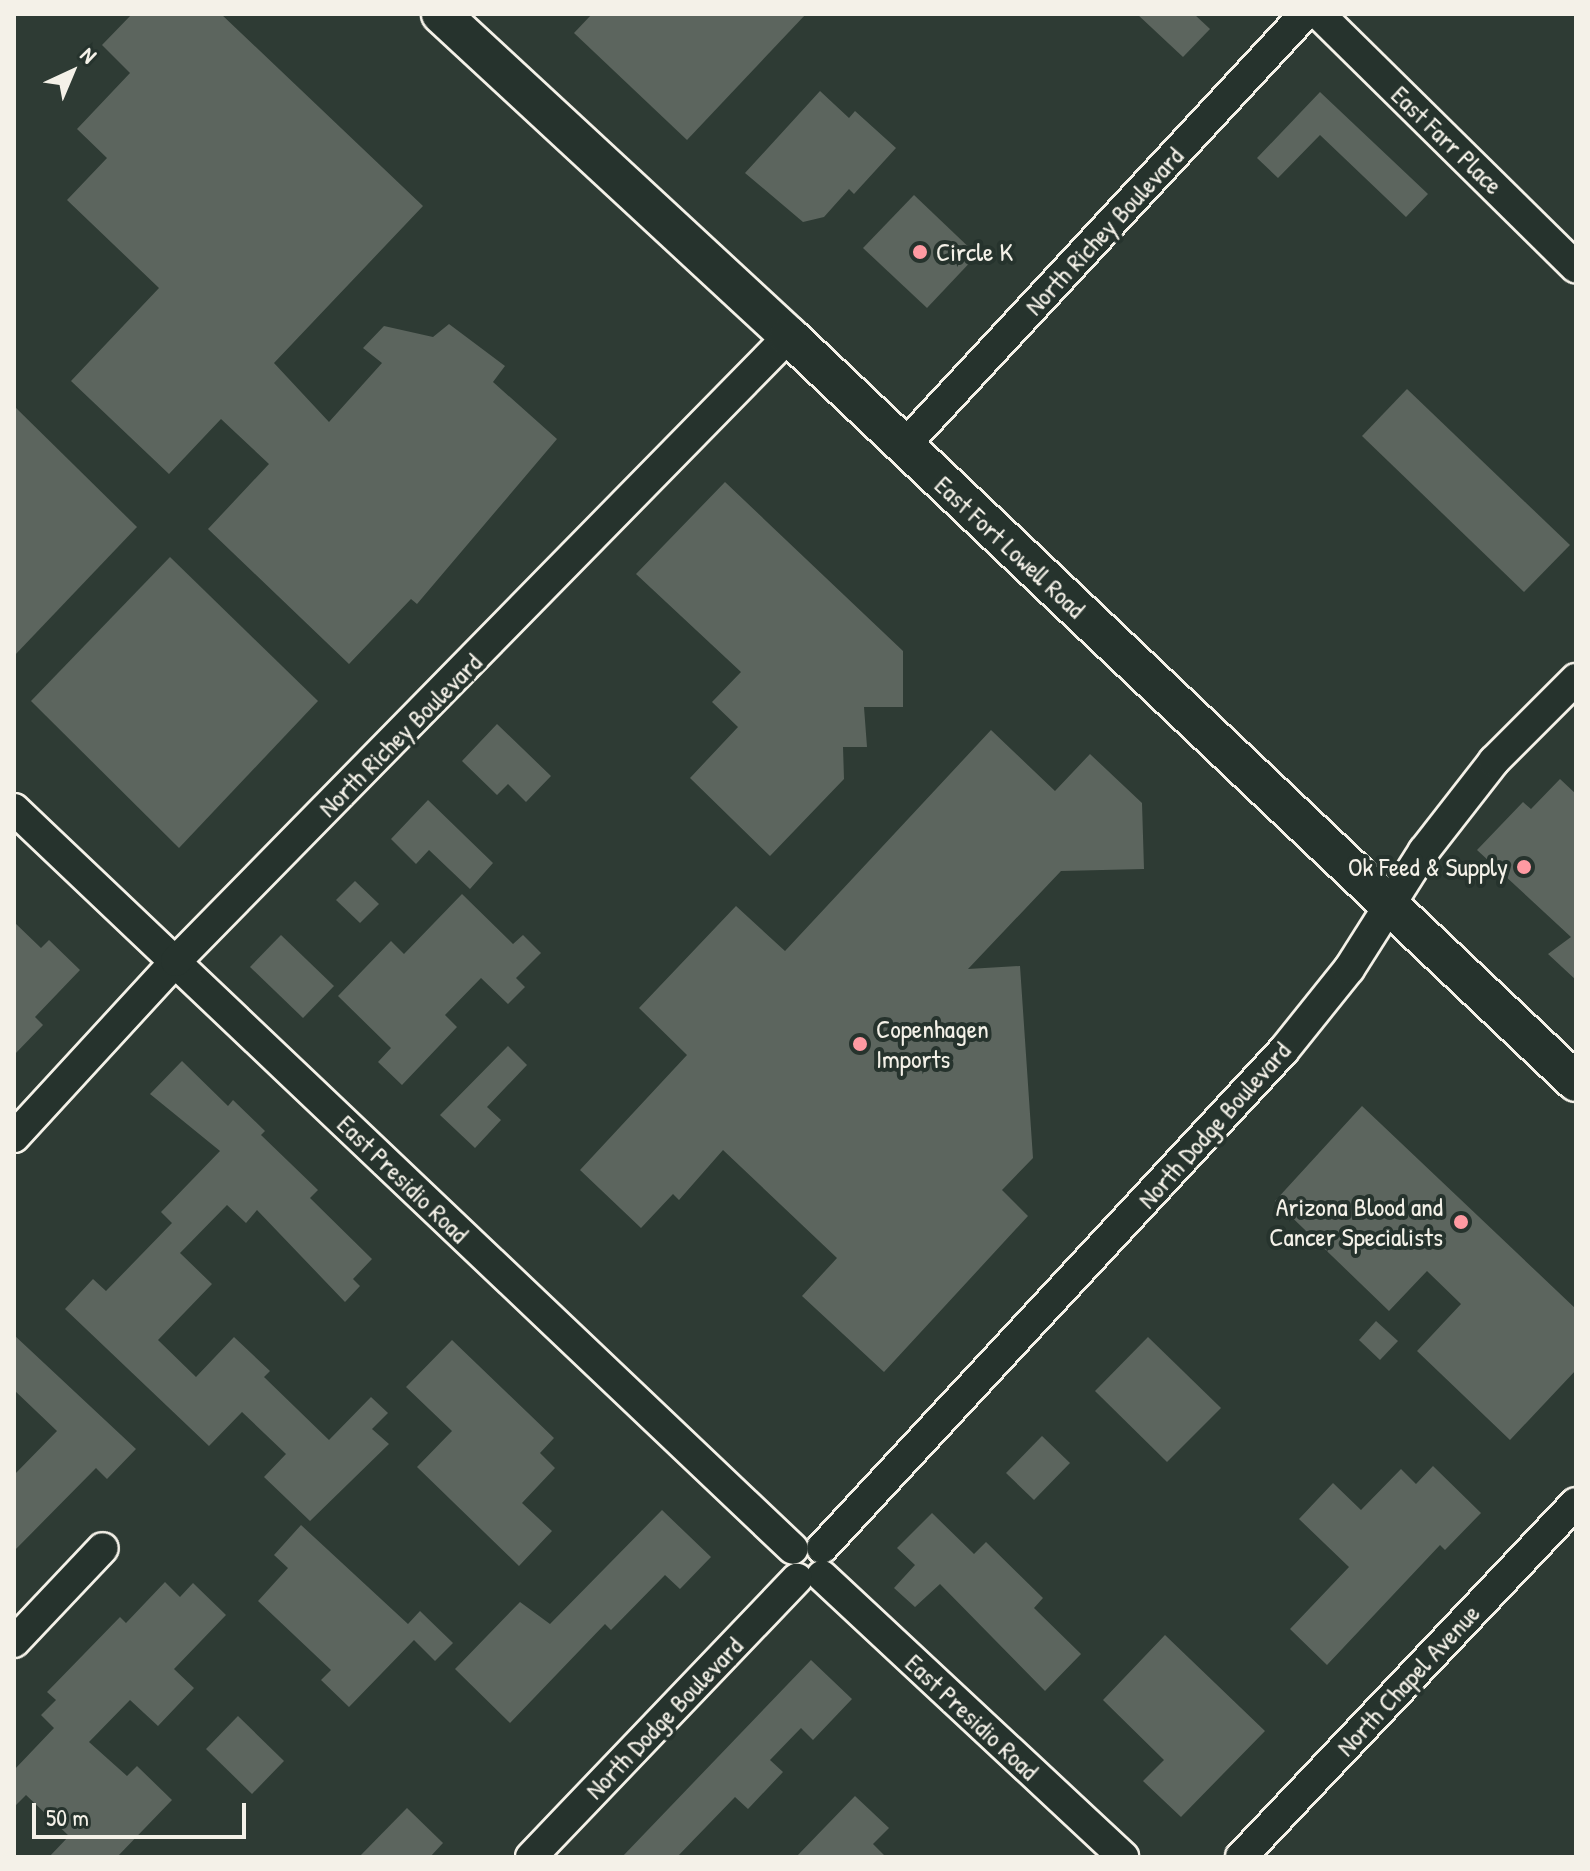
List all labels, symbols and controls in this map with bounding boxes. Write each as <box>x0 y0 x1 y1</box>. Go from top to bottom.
north arrow <box>32 32 112 112</box>
text: N <box>74 40 103 70</box>
street label: East Farr Place <box>1385 79 1509 201</box>
street label: North Richey Boulevard <box>1018 141 1190 321</box>
place label: Circle K <box>936 236 1013 268</box>
marker: Circle K <box>911 243 929 261</box>
street label: East Fort Lowell Road <box>928 469 1092 625</box>
street label: North Richey Boulevard <box>312 647 488 823</box>
place label: Ok Feed & Supply <box>1348 851 1508 883</box>
marker: Ok Feed & Supply <box>1515 858 1533 876</box>
place label: Copenhagen Imports <box>876 1013 989 1074</box>
marker: Copenhagen Imports <box>851 1035 869 1053</box>
street label: North Dodge Boulevard <box>1131 1035 1297 1215</box>
street label: East Presidio Road <box>331 1109 475 1249</box>
place label: Arizona Blood and Cancer Specialists <box>1269 1191 1443 1252</box>
marker: Arizona Blood and Cancer Specialists <box>1450 1211 1472 1233</box>
street label: North Chapel Avenue <box>1330 1598 1486 1762</box>
street label: North Dodge Boulevard <box>579 1631 749 1805</box>
street label: East Presidio Road <box>899 1648 1045 1786</box>
scale bar <box>36 1787 250 1837</box>
text: 50 m <box>46 1801 89 1833</box>

